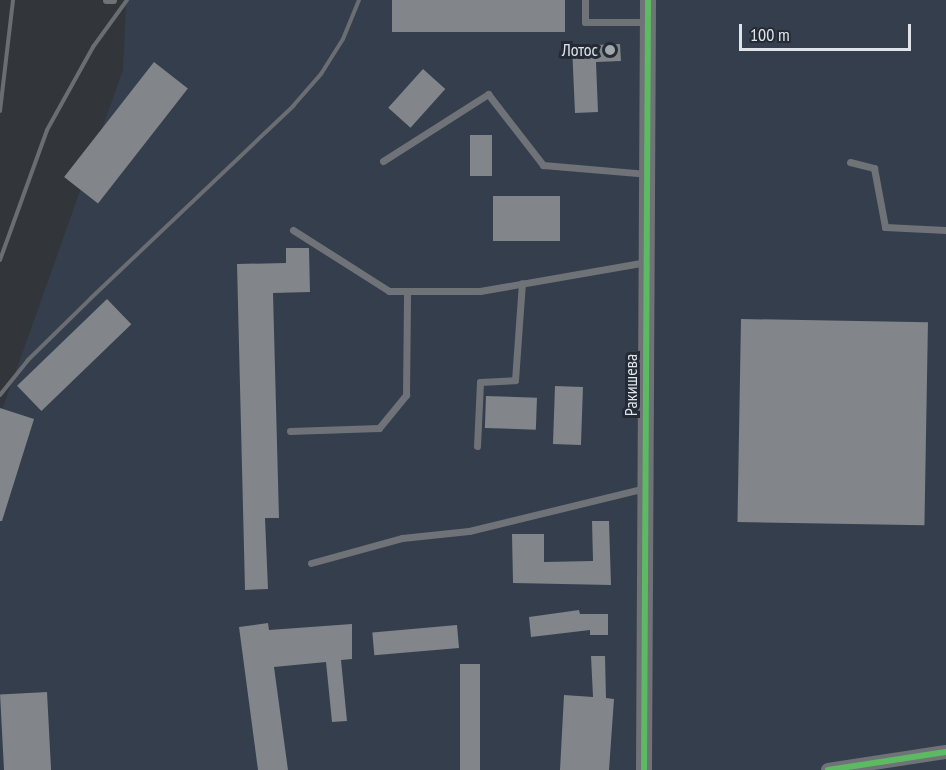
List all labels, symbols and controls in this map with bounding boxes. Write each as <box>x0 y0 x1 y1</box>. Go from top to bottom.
scale bar <box>742 12 914 50</box>
text: 100 m <box>750 23 790 46</box>
place label: Лотос <box>562 39 598 61</box>
marker: Лотос <box>603 43 617 57</box>
street label: Ракишева <box>620 354 642 416</box>

